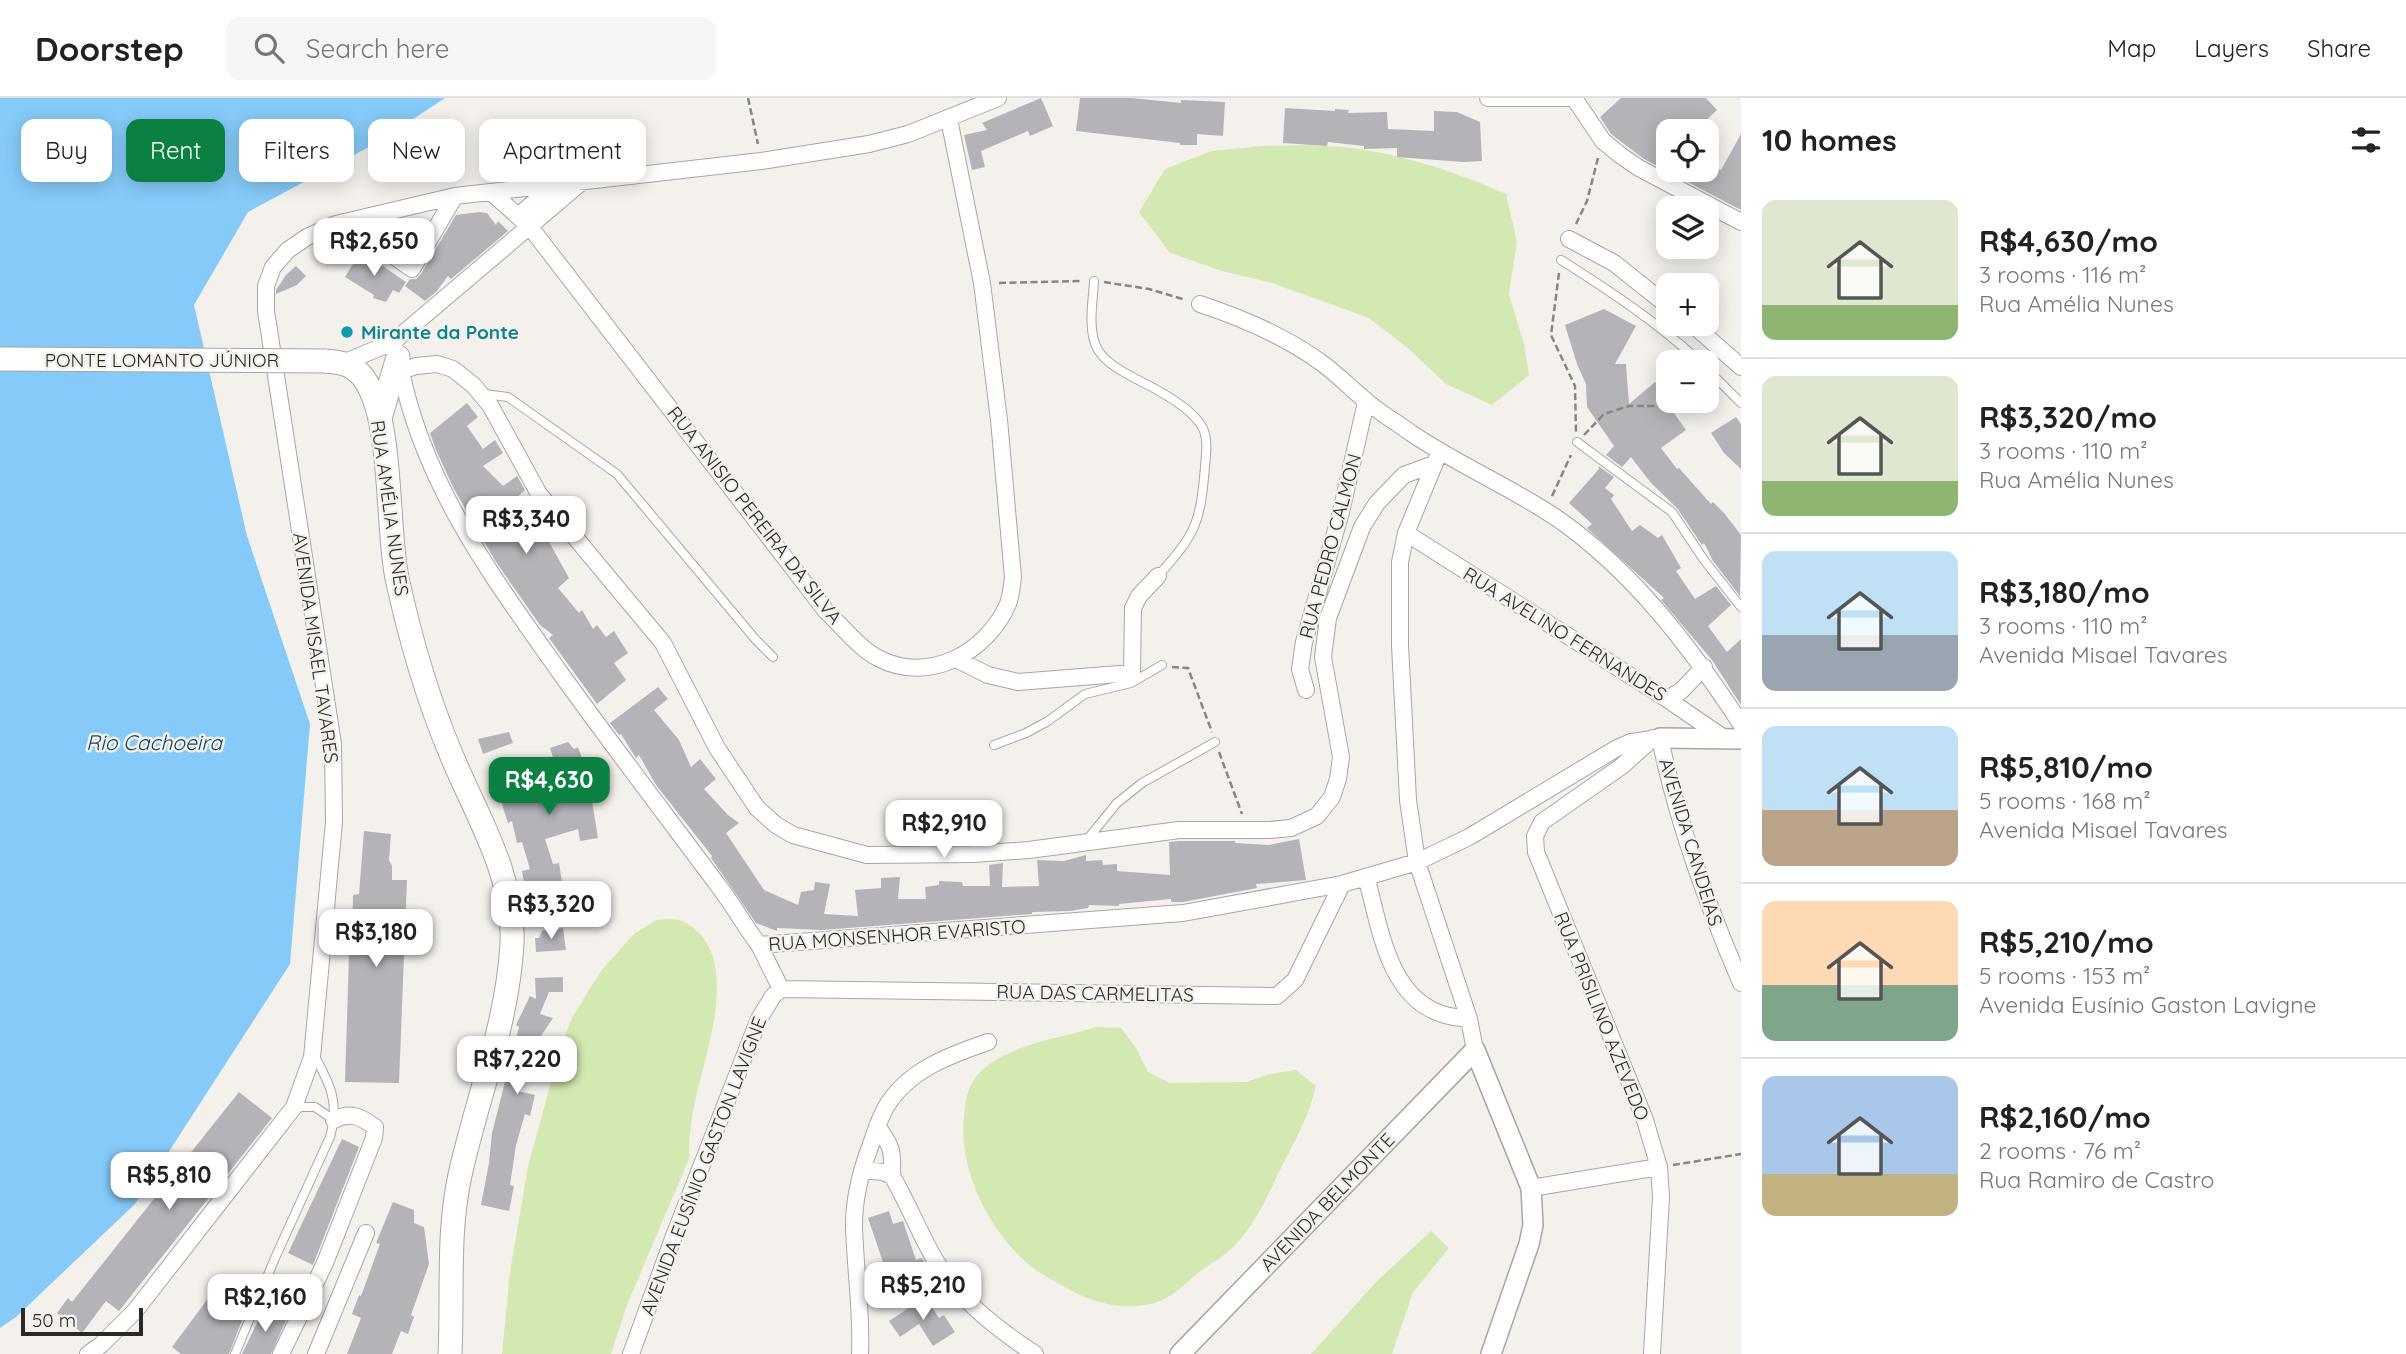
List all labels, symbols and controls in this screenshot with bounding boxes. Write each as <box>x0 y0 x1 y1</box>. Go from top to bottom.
search box <box>226 17 716 80</box>
text: Doorstep <box>35 28 184 69</box>
icon: search <box>250 29 288 67</box>
text: Search here <box>306 32 449 65</box>
text: Map <box>2107 33 2156 63</box>
text: Layers <box>2194 33 2269 63</box>
text: Share <box>2307 33 2371 63</box>
chip: Buy <box>21 119 112 182</box>
chip: Rent <box>126 119 225 182</box>
chip: Filters <box>239 119 354 182</box>
chip: New <box>368 119 465 182</box>
chip: Apartment <box>479 119 646 182</box>
map controls <box>1656 119 1719 413</box>
button: locate <box>1656 119 1719 182</box>
text: 10 homes <box>1762 121 1897 159</box>
icon: filters <box>2347 121 2385 159</box>
button: layers <box>1656 196 1719 259</box>
pin: R$2,650 <box>309 218 439 278</box>
text: R$4,630/mo <box>1979 222 2158 260</box>
text: R$2,650 <box>329 226 419 255</box>
icon: home <box>1818 228 1902 312</box>
text: 3 rooms · 116 m² <box>1979 260 2146 289</box>
button: + <box>1656 273 1719 336</box>
text: Rua Amélia Nunes <box>1979 289 2174 318</box>
place label: Mirante da Ponte <box>361 320 519 344</box>
marker: Mirante da Ponte <box>339 324 355 340</box>
street label: PONTE LOMANTO JÚNIOR <box>45 348 279 372</box>
button: − <box>1656 350 1719 413</box>
text: R$3,320/mo <box>1979 398 2157 436</box>
street label: RUA ANISIO PEREIRA DA SILVA <box>662 401 848 629</box>
icon: home <box>1818 404 1902 488</box>
street label: RUA AMÉLIA NUNES <box>366 419 414 597</box>
text: 3 rooms · 110 m² <box>1979 436 2148 465</box>
street label: RUA PEDRO CALMON <box>1294 451 1366 641</box>
text: Rua Amélia Nunes <box>1979 465 2174 494</box>
pin: R$3,340 <box>461 496 591 556</box>
text: R$3,340 <box>482 504 570 533</box>
street label: AVENIDA MISAEL TAVARES <box>288 531 344 765</box>
street label: RUA AVELINO FERNANDES <box>1459 561 1671 707</box>
text: R$3,180/mo <box>1979 573 2150 611</box>
icon: home <box>1818 579 1902 663</box>
text: 3 rooms · 110 m² <box>1979 611 2148 640</box>
text: Avenida Misael Tavares <box>1979 640 2228 669</box>
water label: Rio Cachoeira <box>86 729 223 755</box>
text: R$5,810/mo <box>1979 748 2153 786</box>
icon: home <box>1818 754 1902 838</box>
street label: AVENIDA CANDEIAS <box>1654 755 1728 929</box>
pin: R$4,630 <box>484 758 614 817</box>
text: R$4,630 <box>505 765 593 794</box>
text: 5 rooms · 168 m² <box>1979 786 2151 815</box>
pin: R$2,910 <box>879 800 1009 860</box>
text: R$2,910 <box>901 808 987 837</box>
text: Avenida Misael Tavares <box>1979 815 2228 844</box>
pin: R$3,320 <box>486 882 616 941</box>
text: R$3,320 <box>507 889 595 918</box>
street label: RUA PRISILINO AZEVEDO <box>1549 908 1655 1124</box>
pin: R$3,180 <box>311 910 441 969</box>
street label: RUA MONSENHOR EVARISTO <box>768 914 1026 956</box>
text: R$3,180 <box>335 917 417 946</box>
text: R$5,210/mo <box>1979 923 2154 961</box>
icon: home <box>1818 929 1902 1013</box>
text: 5 rooms · 153 m² <box>1979 961 2150 990</box>
street label: RUA DAS CARMELITAS <box>996 979 1194 1007</box>
text: Avenida Eusínio Gaston Lavigne <box>1979 990 2316 1019</box>
street label: AVENIDA EUSÍNIO GASTON LAVIGNE <box>635 1013 771 1319</box>
pin: R$7,220 <box>452 1037 582 1096</box>
text: R$7,220 <box>473 1044 561 1073</box>
text: R$2,160/mo <box>1979 1098 2151 1136</box>
icon: home <box>1818 1104 1902 1188</box>
street label: AVENIDA BELMONTE <box>1255 1128 1399 1276</box>
text: 2 rooms · 76 m² <box>1979 1136 2141 1165</box>
pin: R$5,810 <box>104 1152 234 1212</box>
text: R$5,810 <box>127 1160 211 1189</box>
text: Rua Ramiro de Castro <box>1979 1165 2214 1194</box>
pin: R$5,210 <box>858 1262 988 1322</box>
text: R$5,210 <box>880 1270 966 1299</box>
pin: R$2,160 <box>200 1274 330 1334</box>
text: R$2,160 <box>223 1282 307 1311</box>
scale bar <box>21 1305 144 1337</box>
text: 50 m <box>32 1308 76 1332</box>

